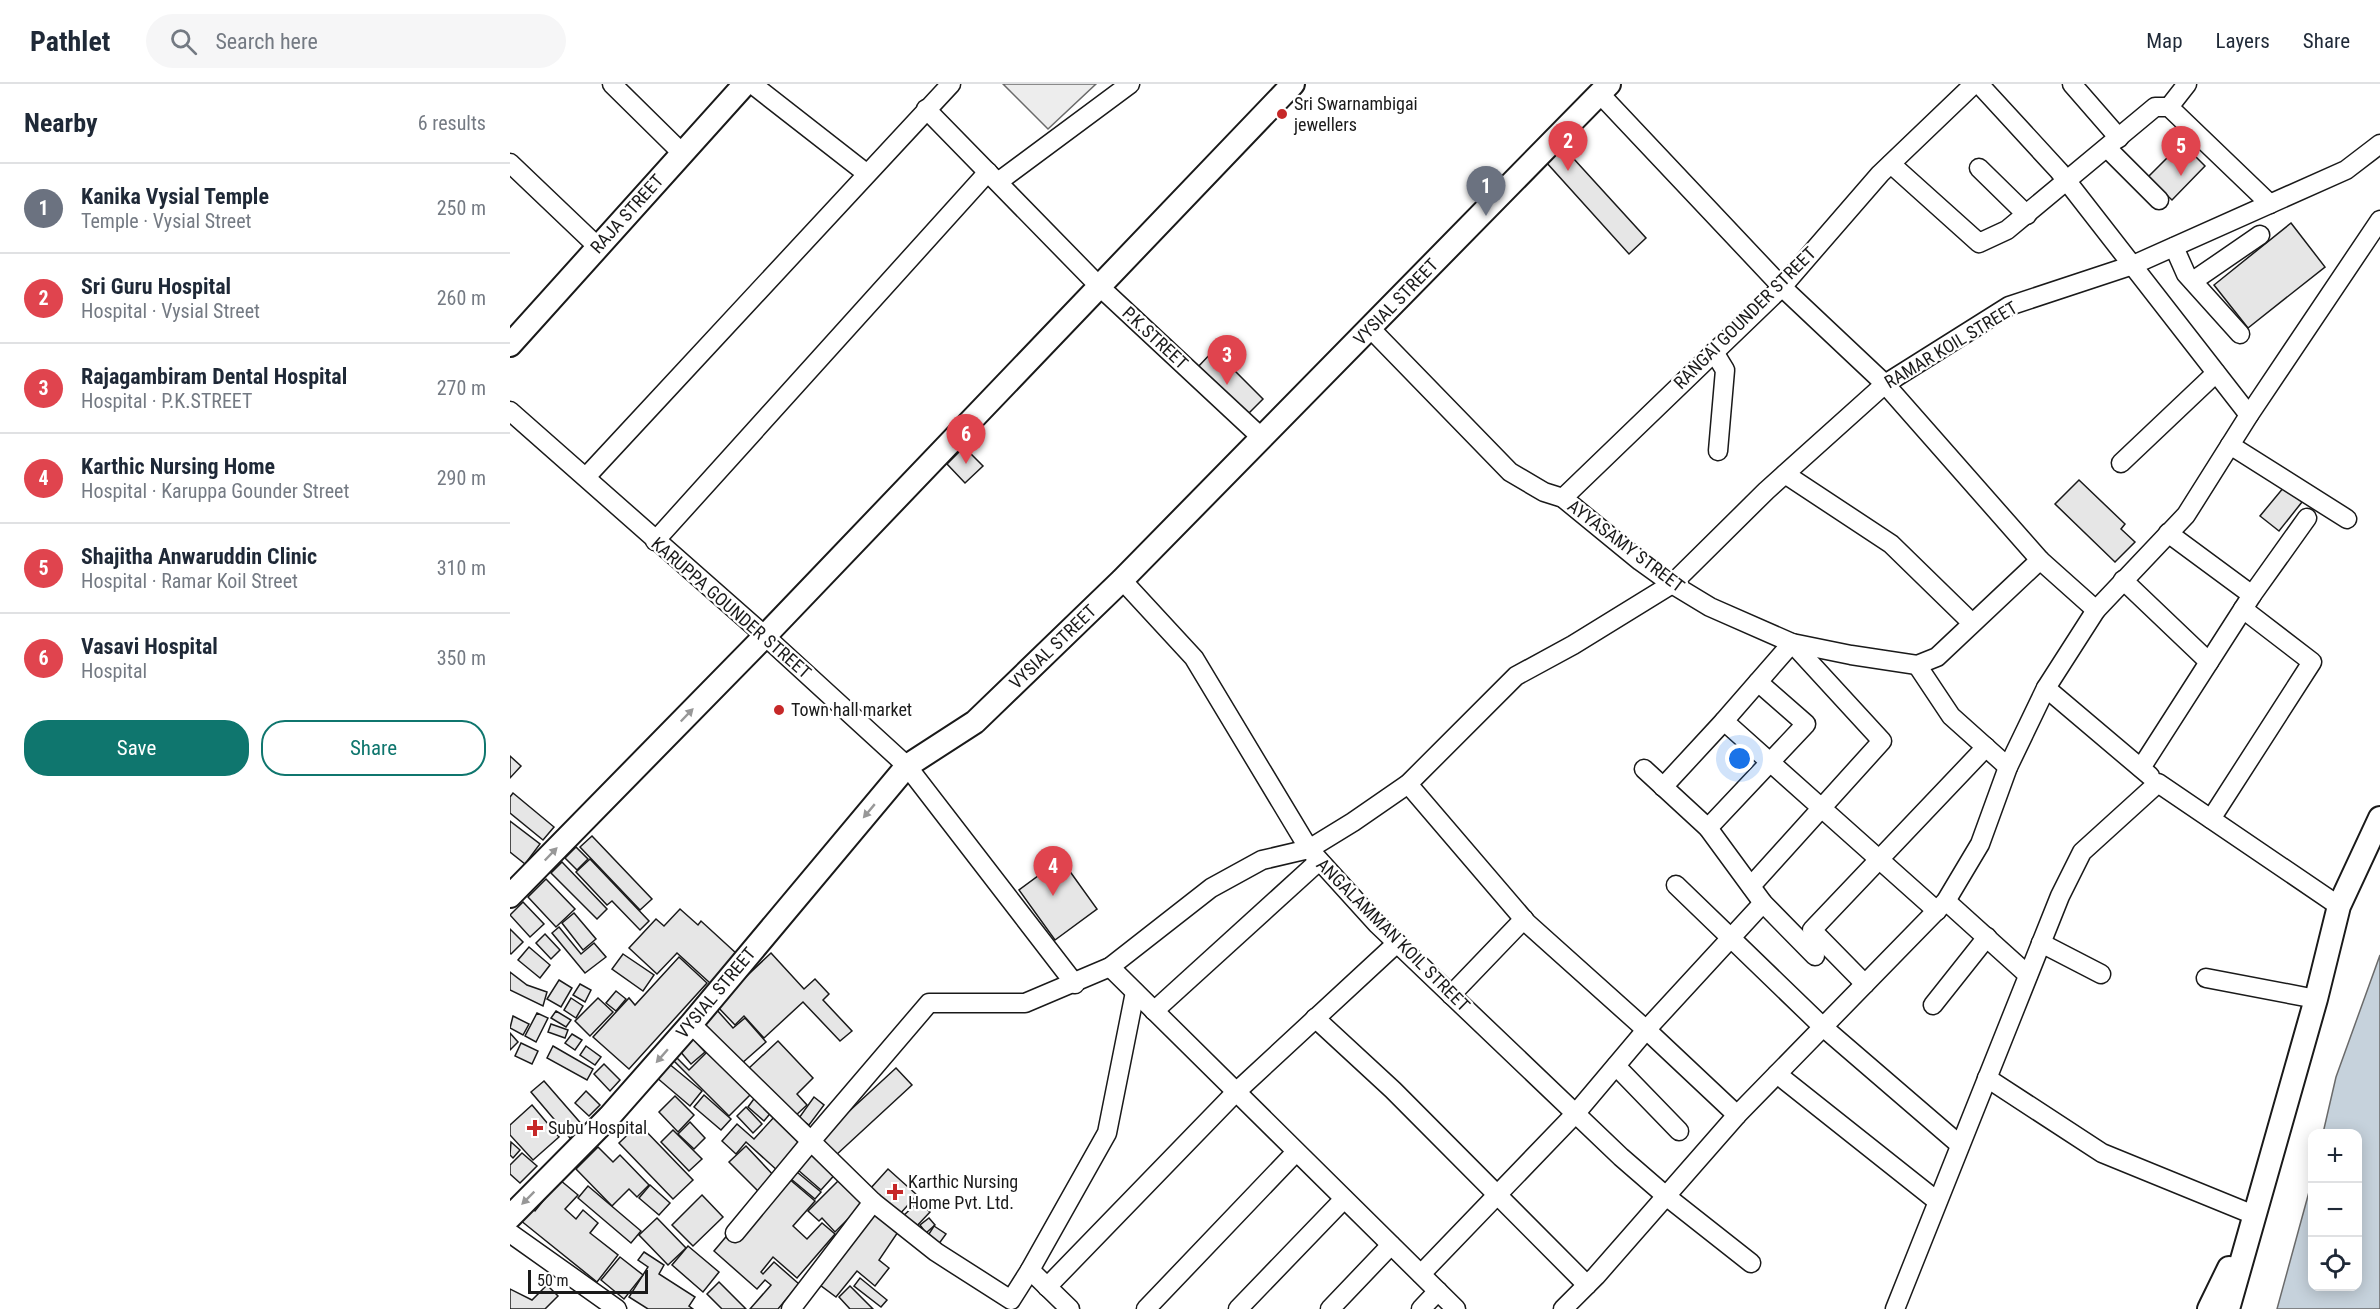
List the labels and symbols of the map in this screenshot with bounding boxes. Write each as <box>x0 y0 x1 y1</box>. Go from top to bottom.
place label: Sri Swarnambigai jewellers <box>1293 93 1418 135</box>
marker: Sri Swarnambigai jewellers <box>1275 107 1289 121</box>
pin: 2 <box>1548 122 1588 171</box>
pin: 5 <box>2162 126 2200 176</box>
pin: 1 <box>1466 166 1506 216</box>
street label: RAJA STREET <box>586 170 667 257</box>
street label: RANGAI GOUNDER STREET <box>1669 242 1820 393</box>
street label: VYSIAL STREET <box>1349 254 1442 349</box>
street label: RAMAR KOIL STREET <box>1881 297 2021 392</box>
street label: P.K.STREET <box>1118 302 1193 373</box>
pin: 3 <box>1208 336 1246 385</box>
pin: 6 <box>946 414 986 464</box>
street label: AYYASAMY STREET <box>1564 495 1689 596</box>
street label: KARUPPA GOUNDER STREET <box>647 533 815 683</box>
street label: VYSIAL STREET <box>1005 600 1100 693</box>
place label: Town hall market <box>791 699 912 720</box>
marker: Town hall market <box>772 703 786 717</box>
one-way arrow <box>680 708 694 722</box>
your location <box>1725 744 1754 773</box>
one-way arrow <box>863 803 876 818</box>
pin: 4 <box>1034 846 1072 896</box>
one-way arrow <box>544 847 558 862</box>
street label: ANGALAMMAN KOIL STREET <box>1312 854 1474 1016</box>
street label: VYSIAL STREET <box>672 943 760 1042</box>
one-way arrow <box>656 1048 669 1063</box>
place label: Subu Hospital <box>548 1117 647 1138</box>
marker: Subu Hospital <box>526 1119 544 1137</box>
place label: Karthic Nursing Home Pvt. Ltd. <box>908 1171 1018 1213</box>
marker: Karthic Nursing Home Pvt. Ltd. <box>886 1183 904 1201</box>
one-way arrow <box>522 1191 536 1205</box>
scale bar <box>528 1267 648 1294</box>

